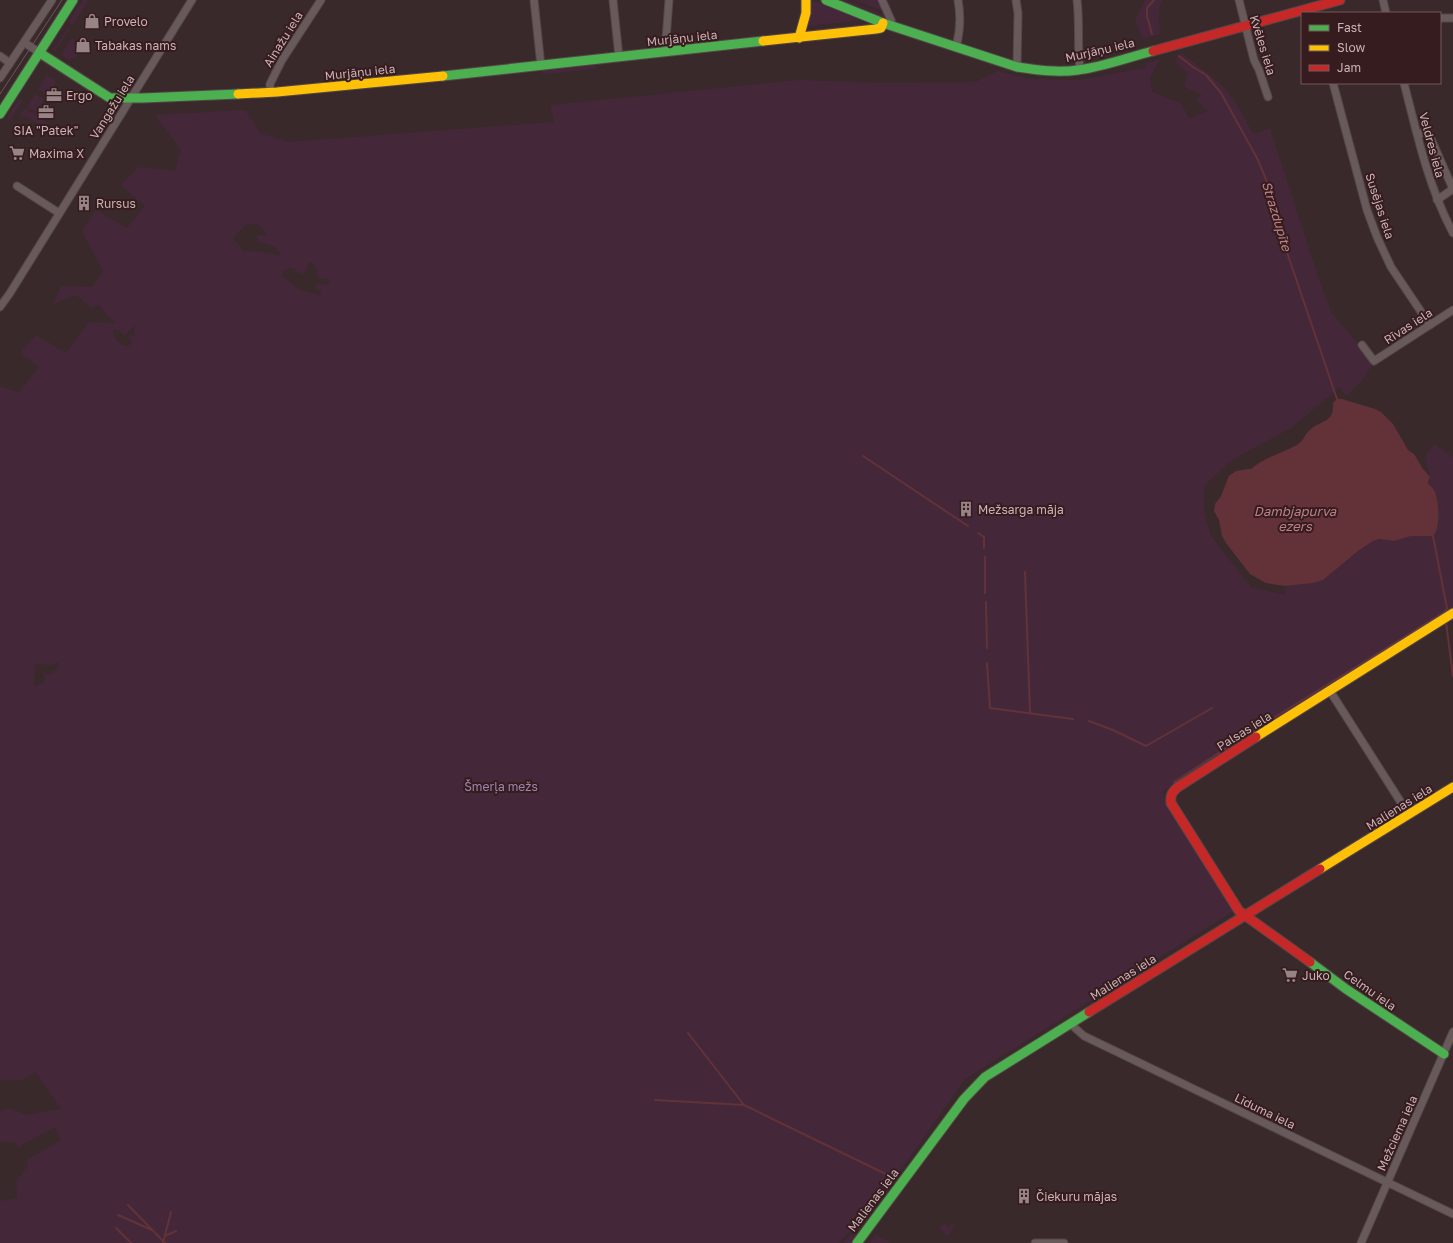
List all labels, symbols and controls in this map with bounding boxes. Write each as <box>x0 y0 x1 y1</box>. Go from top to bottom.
street label: Ainažu iela <box>260 8 306 70</box>
shop icon: Provelo <box>83 12 101 30</box>
legend <box>1301 12 1441 84</box>
street label: Kvēles iela <box>1247 13 1279 77</box>
place label: Provelo <box>104 14 148 29</box>
text: Fast <box>1337 20 1362 35</box>
street label: Murjāņu iela <box>646 27 718 49</box>
street label: Murjāņu iela <box>1064 35 1136 65</box>
shop icon: Tabakas nams <box>74 36 92 54</box>
place label: Tabakas nams <box>95 38 176 53</box>
text: Slow <box>1337 40 1365 55</box>
text: Jam <box>1337 60 1361 75</box>
street label: Murjāņu iela <box>324 61 396 83</box>
street label: Vangažu iela <box>86 72 138 142</box>
office icon: Ergo <box>45 86 63 104</box>
place label: Ergo <box>66 88 92 103</box>
office icon: SIA "Patek" <box>37 103 55 121</box>
street label: Veldres iela <box>1416 111 1448 179</box>
place label: SIA "Patek" <box>13 123 79 138</box>
supermarket icon: Maxima X <box>8 144 26 162</box>
place label: Maxima X <box>29 146 84 161</box>
street label: Susējas iela <box>1362 171 1398 241</box>
water label: Strazdupīte <box>1259 179 1296 254</box>
building icon: Rursus <box>75 194 93 212</box>
place label: Rursus <box>96 196 136 211</box>
street label: Rīvas iela <box>1381 305 1435 347</box>
building icon: Mežsarga māja <box>957 500 975 518</box>
place label: Mežsarga māja <box>978 502 1064 517</box>
water label: Dambjapurva ezers <box>1254 503 1337 534</box>
street label: Palsas iela <box>1214 708 1274 754</box>
park label: Šmerļa mežs <box>464 779 538 794</box>
street label: Malienas iela <box>1363 781 1435 833</box>
street label: Malienas iela <box>1087 951 1159 1003</box>
supermarket icon: Juko <box>1281 966 1299 984</box>
street label: Celmu iela <box>1341 966 1399 1014</box>
place label: Juko <box>1302 968 1330 983</box>
street label: Līduma iela <box>1232 1090 1298 1132</box>
street label: Mežciema iela <box>1374 1093 1420 1173</box>
street label: Malienas iela <box>844 1165 902 1235</box>
building icon: Čiekuru mājas <box>1015 1187 1033 1205</box>
place label: Čiekuru mājas <box>1036 1189 1117 1204</box>

